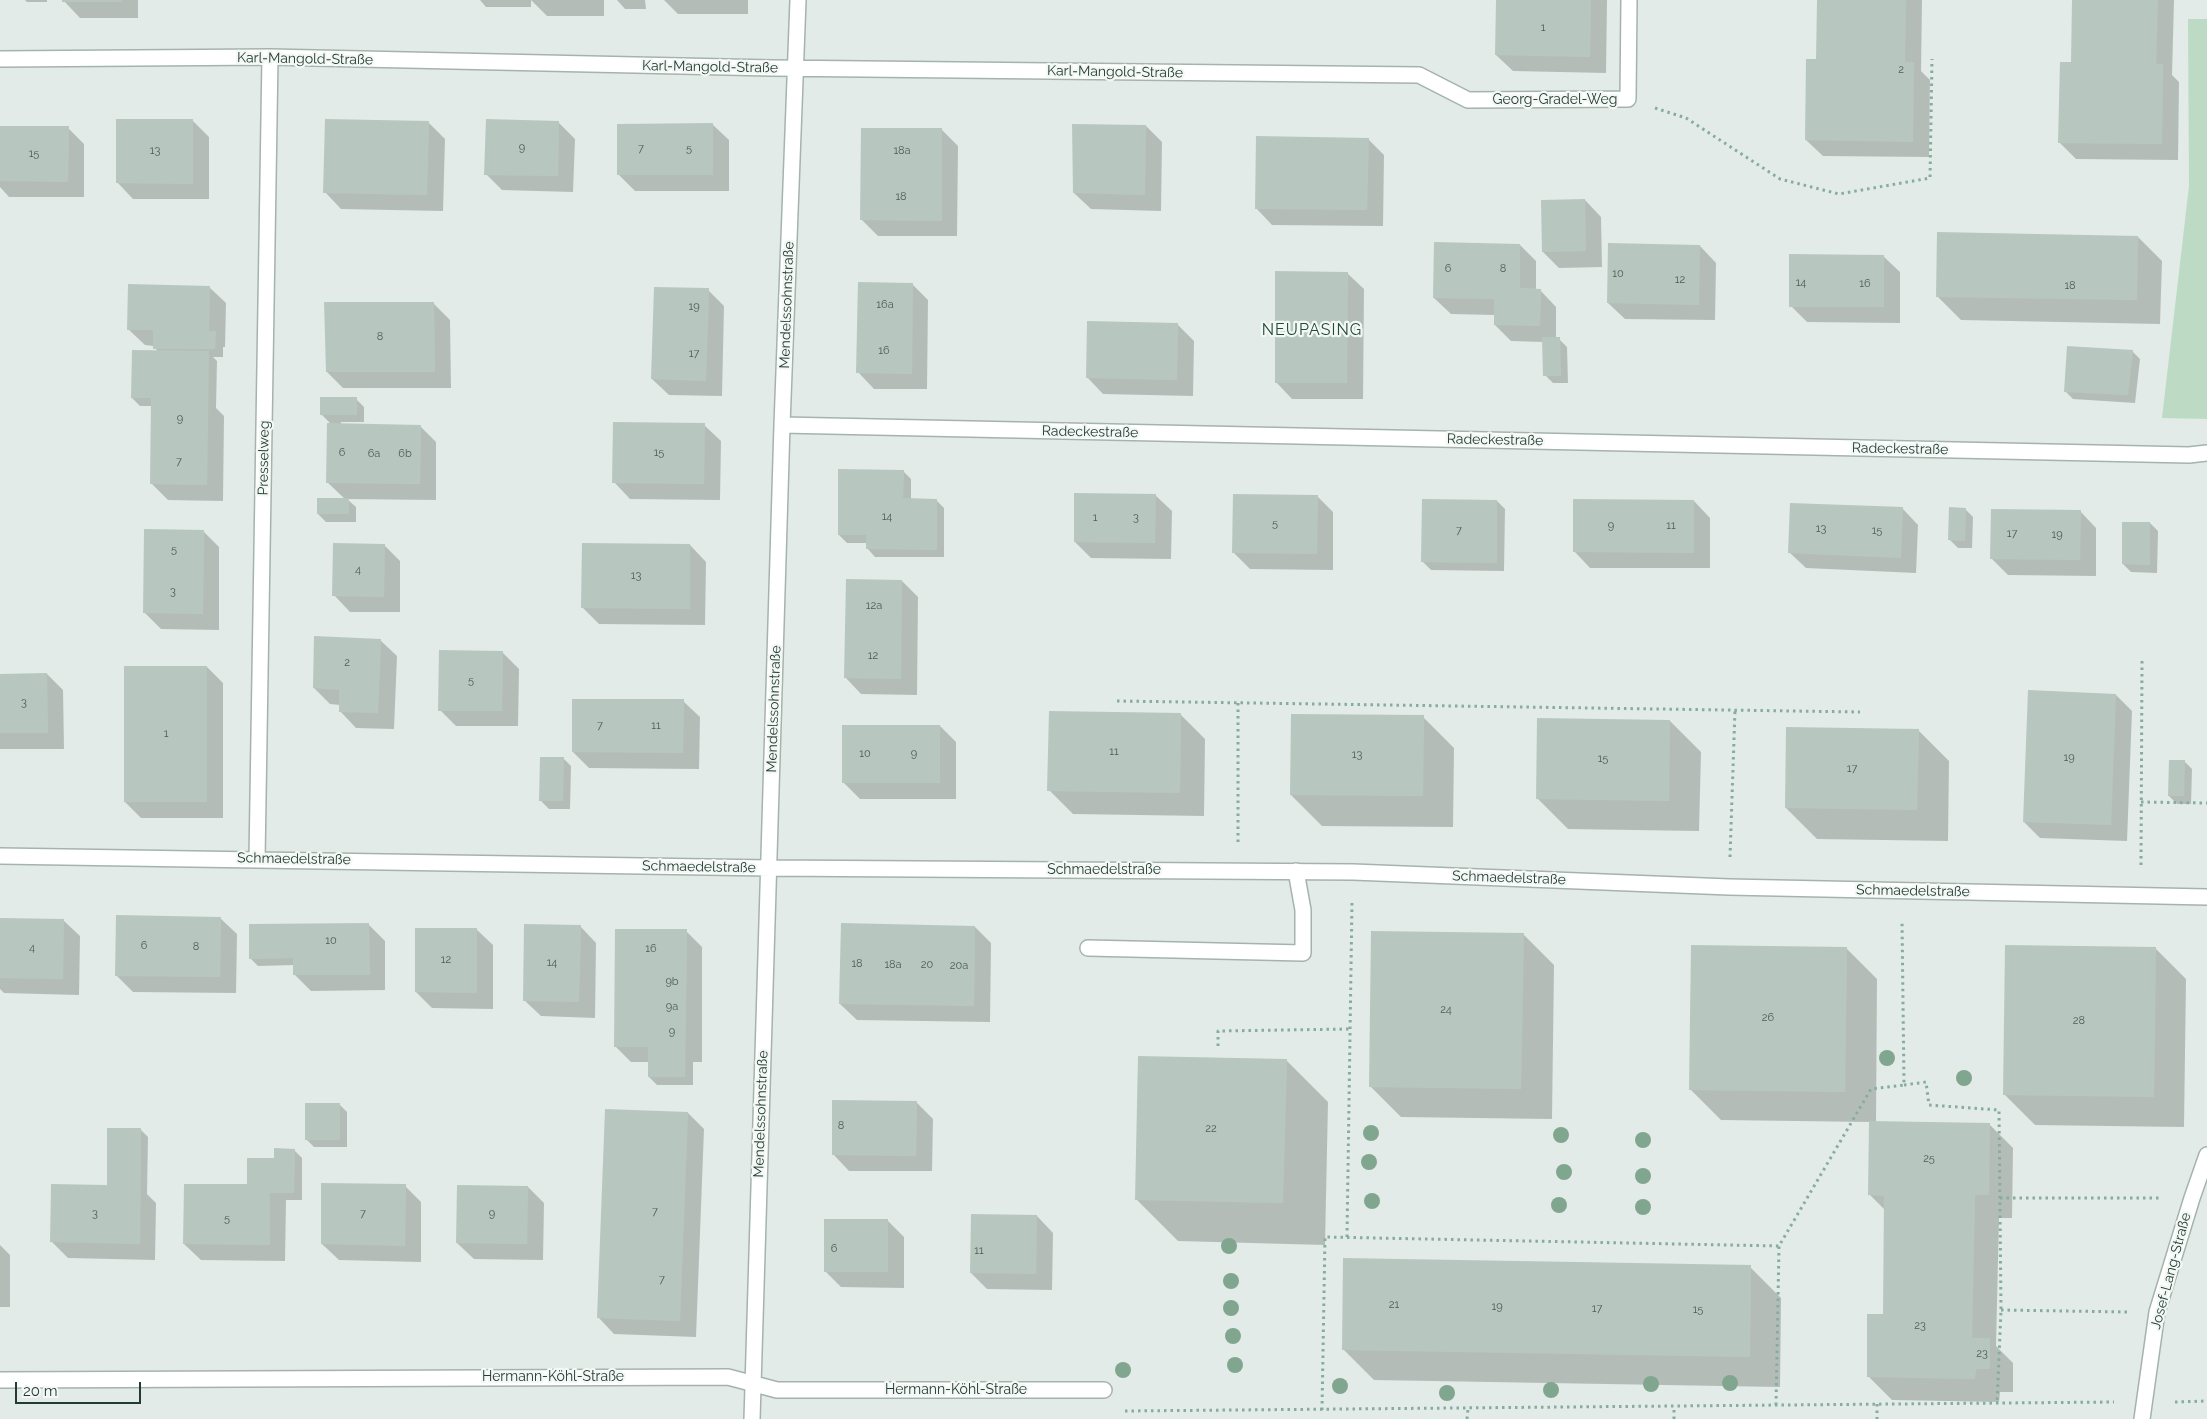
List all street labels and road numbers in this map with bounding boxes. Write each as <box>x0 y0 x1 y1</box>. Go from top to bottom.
street label: Karl-Mangold-Straße <box>237 49 373 69</box>
street label: Karl-Mangold-Straße <box>642 57 778 77</box>
street label: Karl-Mangold-Straße <box>1047 62 1183 82</box>
street label: Georg-Gradel-Weg <box>1493 92 1617 108</box>
street label: Mendelssohnstraße <box>776 241 798 369</box>
street label: Presselweg <box>255 420 273 496</box>
street label: Radeckestraße <box>1042 423 1138 441</box>
street label: Radeckestraße <box>1447 431 1543 449</box>
street label: Radeckestraße <box>1852 440 1948 458</box>
street label: Mendelssohnstraße <box>763 645 785 773</box>
street label: Schmaedelstraße <box>237 850 351 868</box>
street label: Schmaedelstraße <box>642 858 756 876</box>
street label: Schmaedelstraße <box>1047 862 1161 878</box>
street label: Schmaedelstraße <box>1452 868 1566 888</box>
street label: Schmaedelstraße <box>1856 882 1970 900</box>
street label: Mendelssohnstraße <box>750 1050 772 1178</box>
street label: Josef-Lang-Straße <box>2147 1211 2195 1331</box>
street label: Hermann-Köhl-Straße <box>482 1369 624 1385</box>
street label: Hermann-Köhl-Straße <box>885 1382 1027 1398</box>

